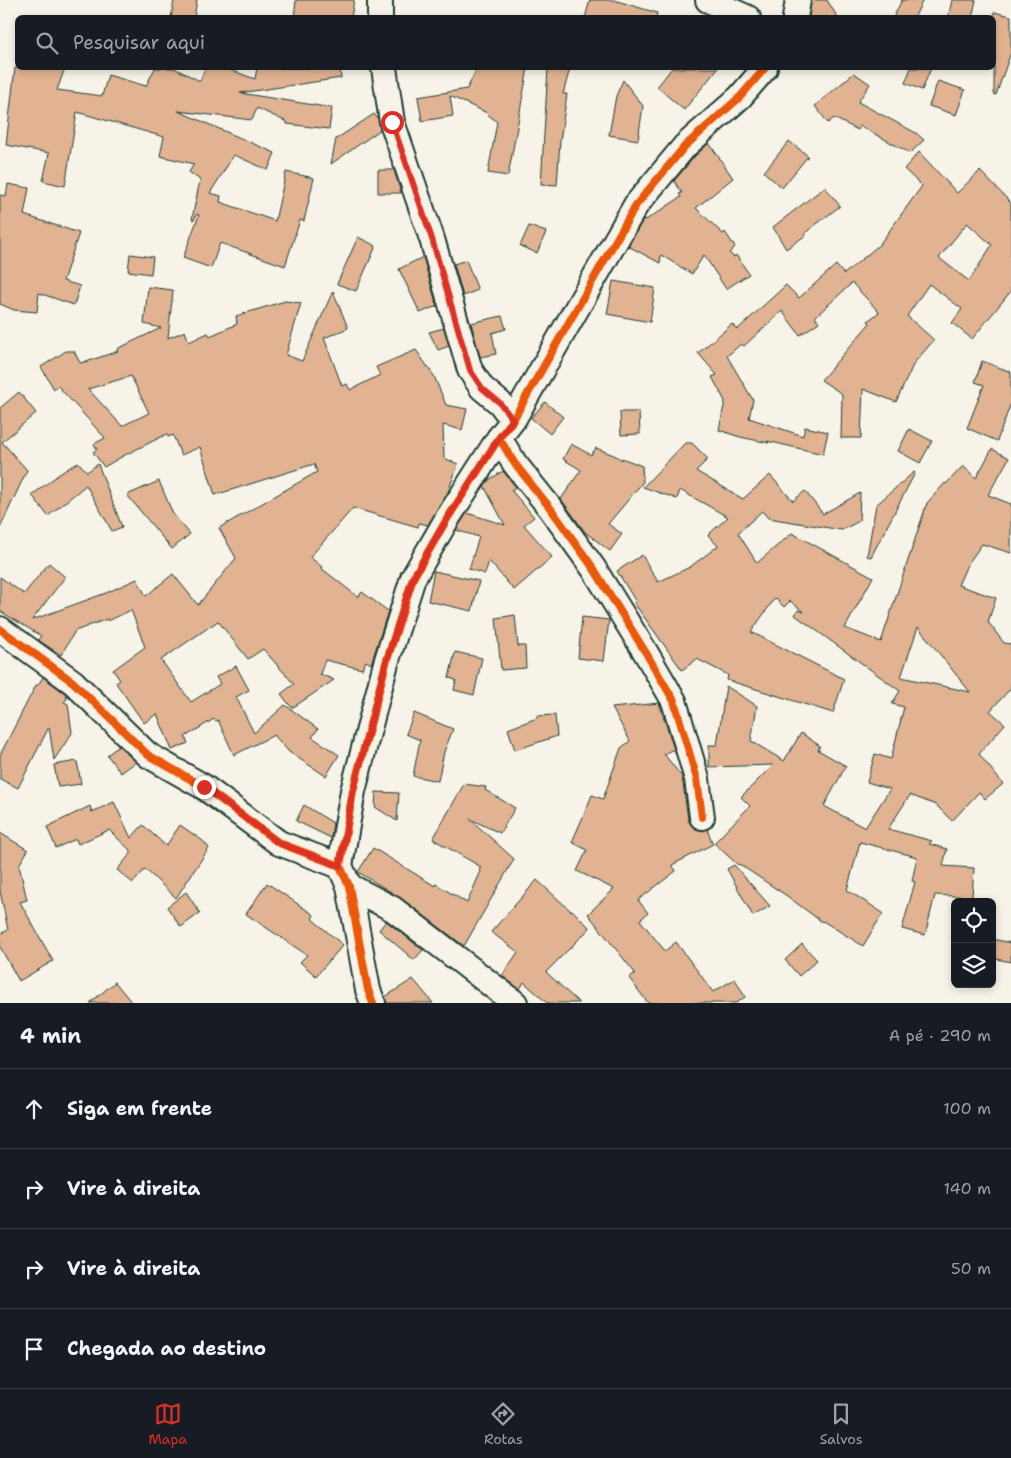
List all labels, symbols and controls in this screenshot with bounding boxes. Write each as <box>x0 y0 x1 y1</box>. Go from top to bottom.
search box <box>15 15 996 70</box>
icon: search <box>33 29 61 57</box>
text: Pesquisar aqui <box>73 30 205 55</box>
route start <box>381 111 404 134</box>
route end <box>193 776 216 799</box>
map controls <box>951 898 996 988</box>
button: locate <box>951 898 996 943</box>
button: layers <box>951 943 996 988</box>
text: 4 min <box>20 1022 81 1050</box>
text: A pé · 290 m <box>889 1025 991 1046</box>
icon: ahead <box>20 1095 48 1123</box>
text: Siga em frente <box>67 1096 212 1121</box>
text: 100 m <box>943 1098 991 1119</box>
icon: right <box>20 1175 48 1203</box>
text: Vire à direita <box>67 1176 200 1201</box>
text: 140 m <box>944 1178 991 1199</box>
icon: right <box>20 1255 48 1283</box>
text: Vire à direita <box>67 1256 200 1281</box>
text: 50 m <box>951 1258 991 1279</box>
icon: arrive <box>20 1335 48 1363</box>
text: Chegada ao destino <box>67 1336 266 1361</box>
tab: Mapa <box>148 1400 187 1448</box>
tab: Rotas <box>484 1400 523 1448</box>
tab: Salvos <box>820 1400 863 1448</box>

